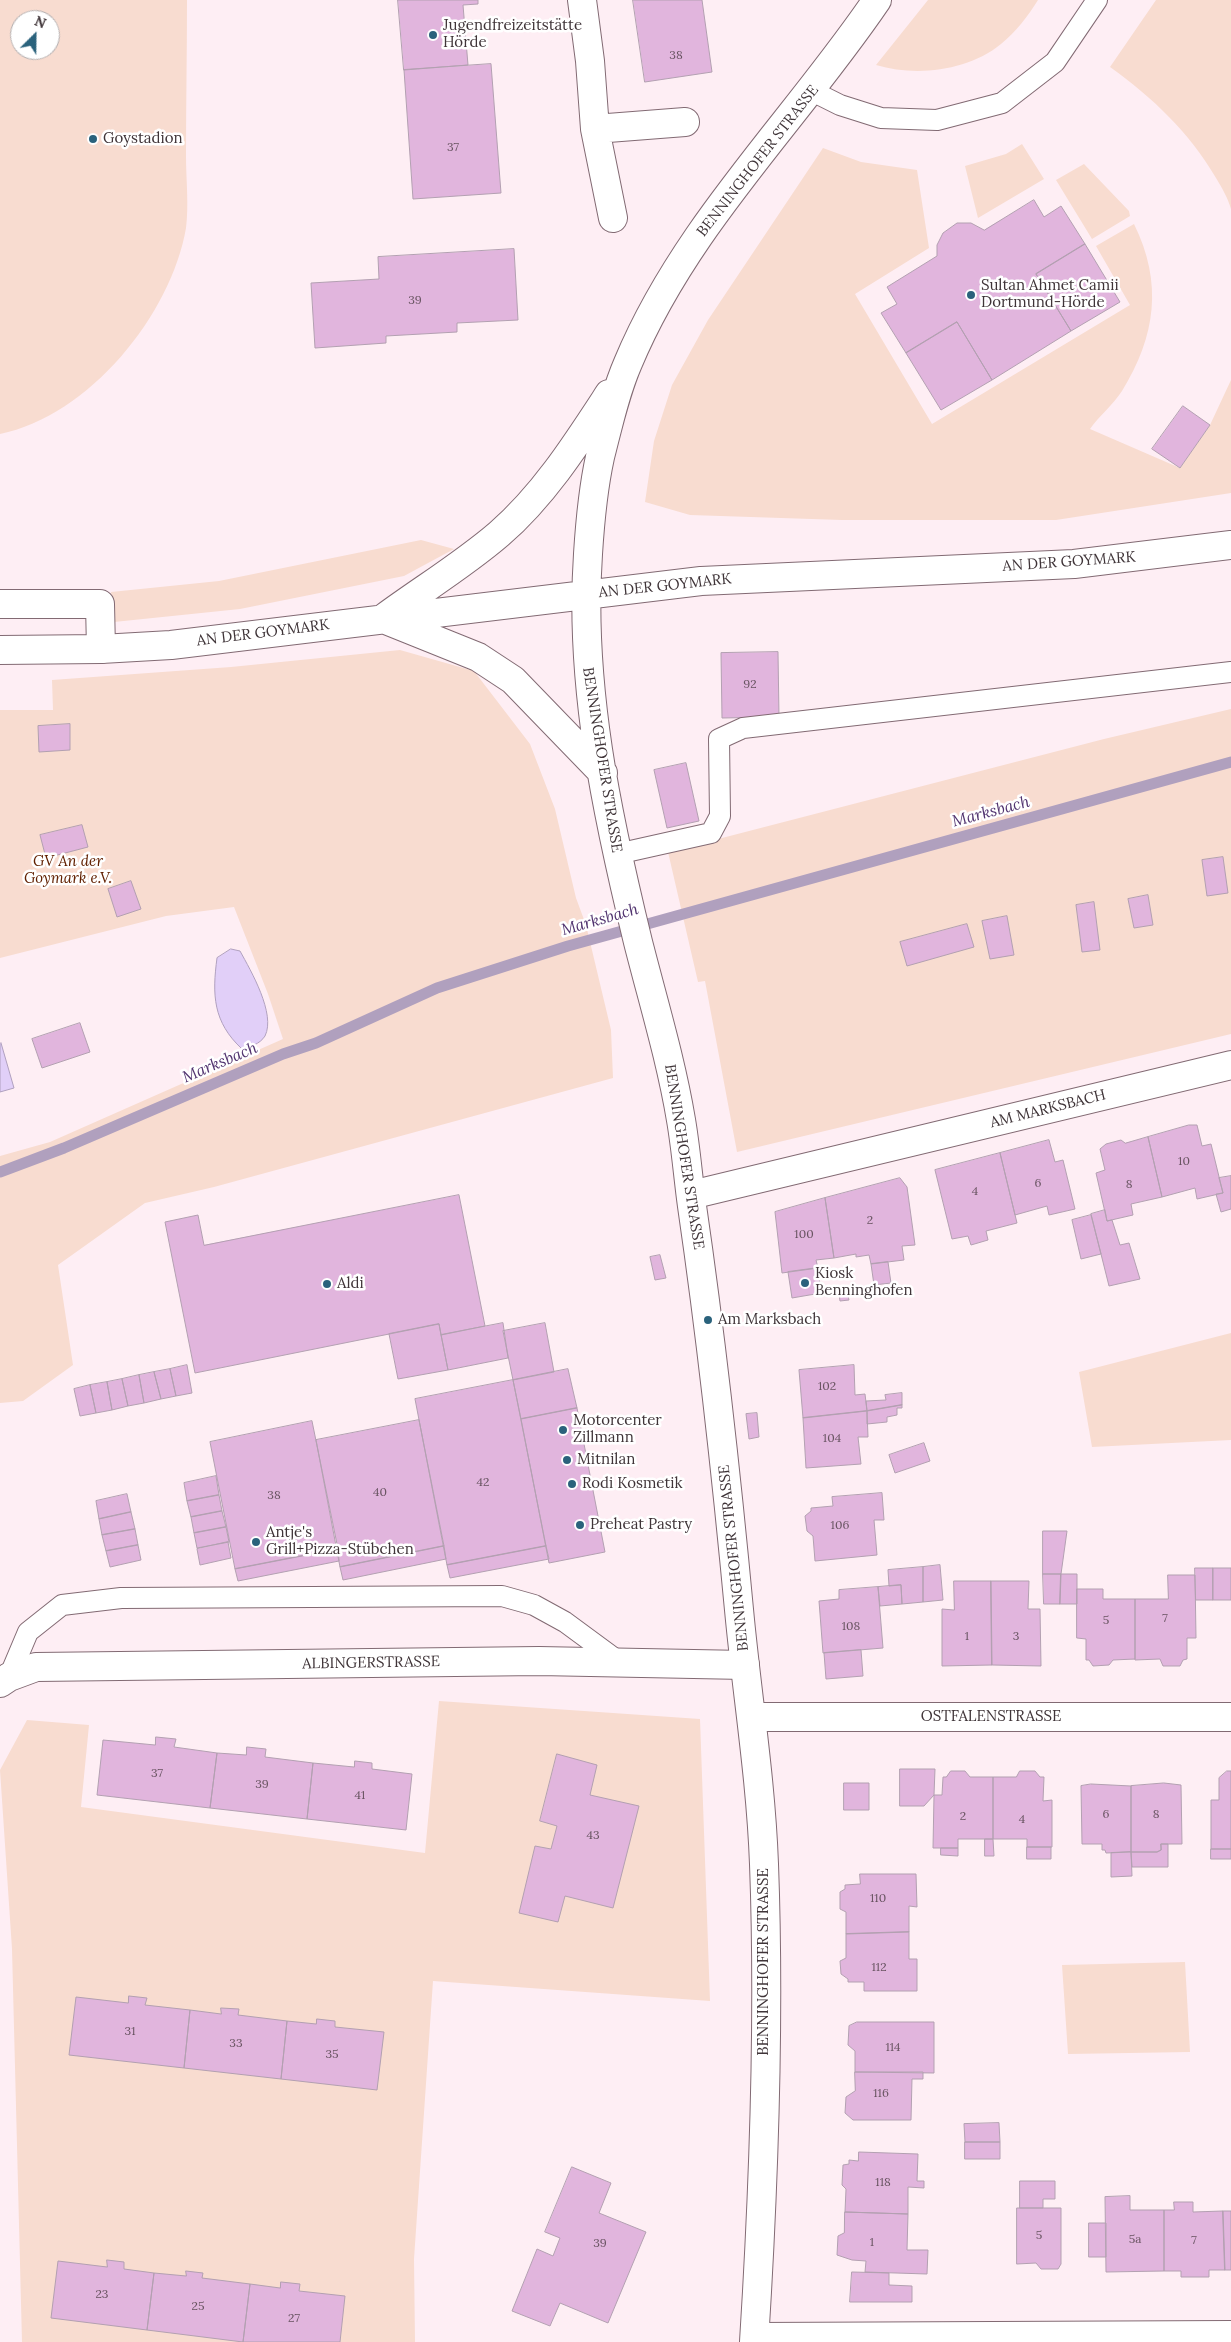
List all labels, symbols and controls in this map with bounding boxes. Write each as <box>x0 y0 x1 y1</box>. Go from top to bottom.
north arrow <box>10 10 60 60</box>
text: N <box>32 12 49 33</box>
place label: Jugendfreizeitstätte Hörde <box>443 17 582 52</box>
marker: Jugendfreizeitstätte Hörde <box>427 29 439 41</box>
house number: 38 <box>669 49 683 63</box>
street label: BENNINGHOFER STRASSE <box>693 82 823 240</box>
place label: Goystadion <box>103 130 183 148</box>
marker: Goystadion <box>87 133 99 145</box>
house number: 37 <box>447 141 459 155</box>
place label: Sultan Ahmet Camii Dortmund-Hörde <box>981 277 1119 312</box>
marker: Sultan Ahmet Camii Dortmund-Hörde <box>965 289 977 301</box>
house number: 39 <box>408 294 422 308</box>
street label: AN DER GOYMARK <box>1002 548 1136 576</box>
street label: AN DER GOYMARK <box>598 570 732 602</box>
street label: AN DER GOYMARK <box>196 616 330 650</box>
street label: BENNINGHOFER STRASSE <box>578 666 626 854</box>
house number: 92 <box>743 678 757 692</box>
water label: Marksbach <box>950 792 1032 832</box>
park label: GV An der Goymark e.V. <box>24 853 112 888</box>
water label: Marksbach <box>559 900 641 940</box>
water label: Marksbach <box>180 1039 260 1087</box>
street label: BENNINGHOFER STRASSE <box>660 1063 708 1251</box>
street label: AM MARKSBACH <box>988 1086 1108 1132</box>
house number: 10 <box>1178 1155 1190 1169</box>
house number: 6 <box>1035 1177 1041 1191</box>
house number: 8 <box>1126 1178 1132 1192</box>
house number: 4 <box>972 1185 978 1199</box>
house number: 2 <box>867 1214 873 1228</box>
house number: 100 <box>794 1228 814 1242</box>
place label: Kiosk Benninghofen <box>815 1265 913 1300</box>
place label: Aldi <box>337 1275 364 1293</box>
marker: Kiosk Benninghofen <box>799 1277 811 1289</box>
marker: Aldi <box>321 1278 333 1290</box>
place label: Am Marksbach <box>718 1311 821 1329</box>
marker: Am Marksbach <box>702 1314 714 1326</box>
house number: 102 <box>818 1380 836 1394</box>
place label: Motorcenter Zillmann <box>573 1412 662 1447</box>
marker: Motorcenter Zillmann <box>557 1424 569 1436</box>
house number: 104 <box>823 1432 841 1446</box>
place label: Mitnilan <box>577 1451 635 1469</box>
marker: Mitnilan <box>561 1454 573 1466</box>
street label: BENNINGHOFER STRASSE <box>715 1464 753 1652</box>
place label: Rodi Kosmetik <box>582 1475 682 1493</box>
house number: 42 <box>477 1476 489 1490</box>
marker: Rodi Kosmetik <box>566 1478 578 1490</box>
house number: 40 <box>373 1486 387 1500</box>
house number: 38 <box>267 1489 281 1503</box>
place label: Preheat Pastry <box>590 1516 692 1534</box>
marker: Preheat Pastry <box>574 1519 586 1531</box>
house number: 106 <box>831 1519 849 1533</box>
place label: Antje's Grill+Pizza-Stübchen <box>266 1524 414 1559</box>
marker: Antje's Grill+Pizza-Stübchen <box>250 1536 262 1548</box>
house number: 7 <box>1162 1612 1168 1626</box>
house number: 5 <box>1103 1614 1109 1628</box>
house number: 108 <box>842 1620 860 1634</box>
house number: 1 <box>965 1630 969 1644</box>
house number: 3 <box>1013 1630 1019 1644</box>
street label: ALBINGERSTRASSE <box>302 1653 440 1673</box>
street label: OSTFALENSTRASSE <box>921 1708 1061 1726</box>
house number: 37 <box>151 1767 163 1781</box>
house number: 39 <box>255 1778 269 1792</box>
house number: 41 <box>355 1789 365 1803</box>
house number: 6 <box>1103 1808 1109 1822</box>
house number: 8 <box>1153 1808 1159 1822</box>
house number: 2 <box>960 1810 966 1824</box>
house number: 4 <box>1019 1813 1025 1827</box>
house number: 43 <box>586 1829 600 1843</box>
street label: BENNINGHOFER STRASSE <box>755 1868 773 2056</box>
house number: 110 <box>870 1892 886 1906</box>
house number: 112 <box>871 1961 887 1975</box>
house number: 31 <box>124 2025 136 2039</box>
house number: 33 <box>229 2037 243 2051</box>
house number: 114 <box>885 2041 901 2055</box>
house number: 35 <box>325 2048 339 2062</box>
house number: 116 <box>873 2087 889 2101</box>
house number: 118 <box>875 2176 891 2190</box>
house number: 5 <box>1036 2229 1042 2243</box>
house number: 5a <box>1129 2233 1141 2247</box>
house number: 7 <box>1191 2234 1197 2248</box>
house number: 1 <box>870 2236 874 2250</box>
house number: 39 <box>593 2237 607 2251</box>
house number: 23 <box>96 2288 108 2302</box>
house number: 25 <box>192 2300 204 2314</box>
house number: 27 <box>288 2312 300 2326</box>

